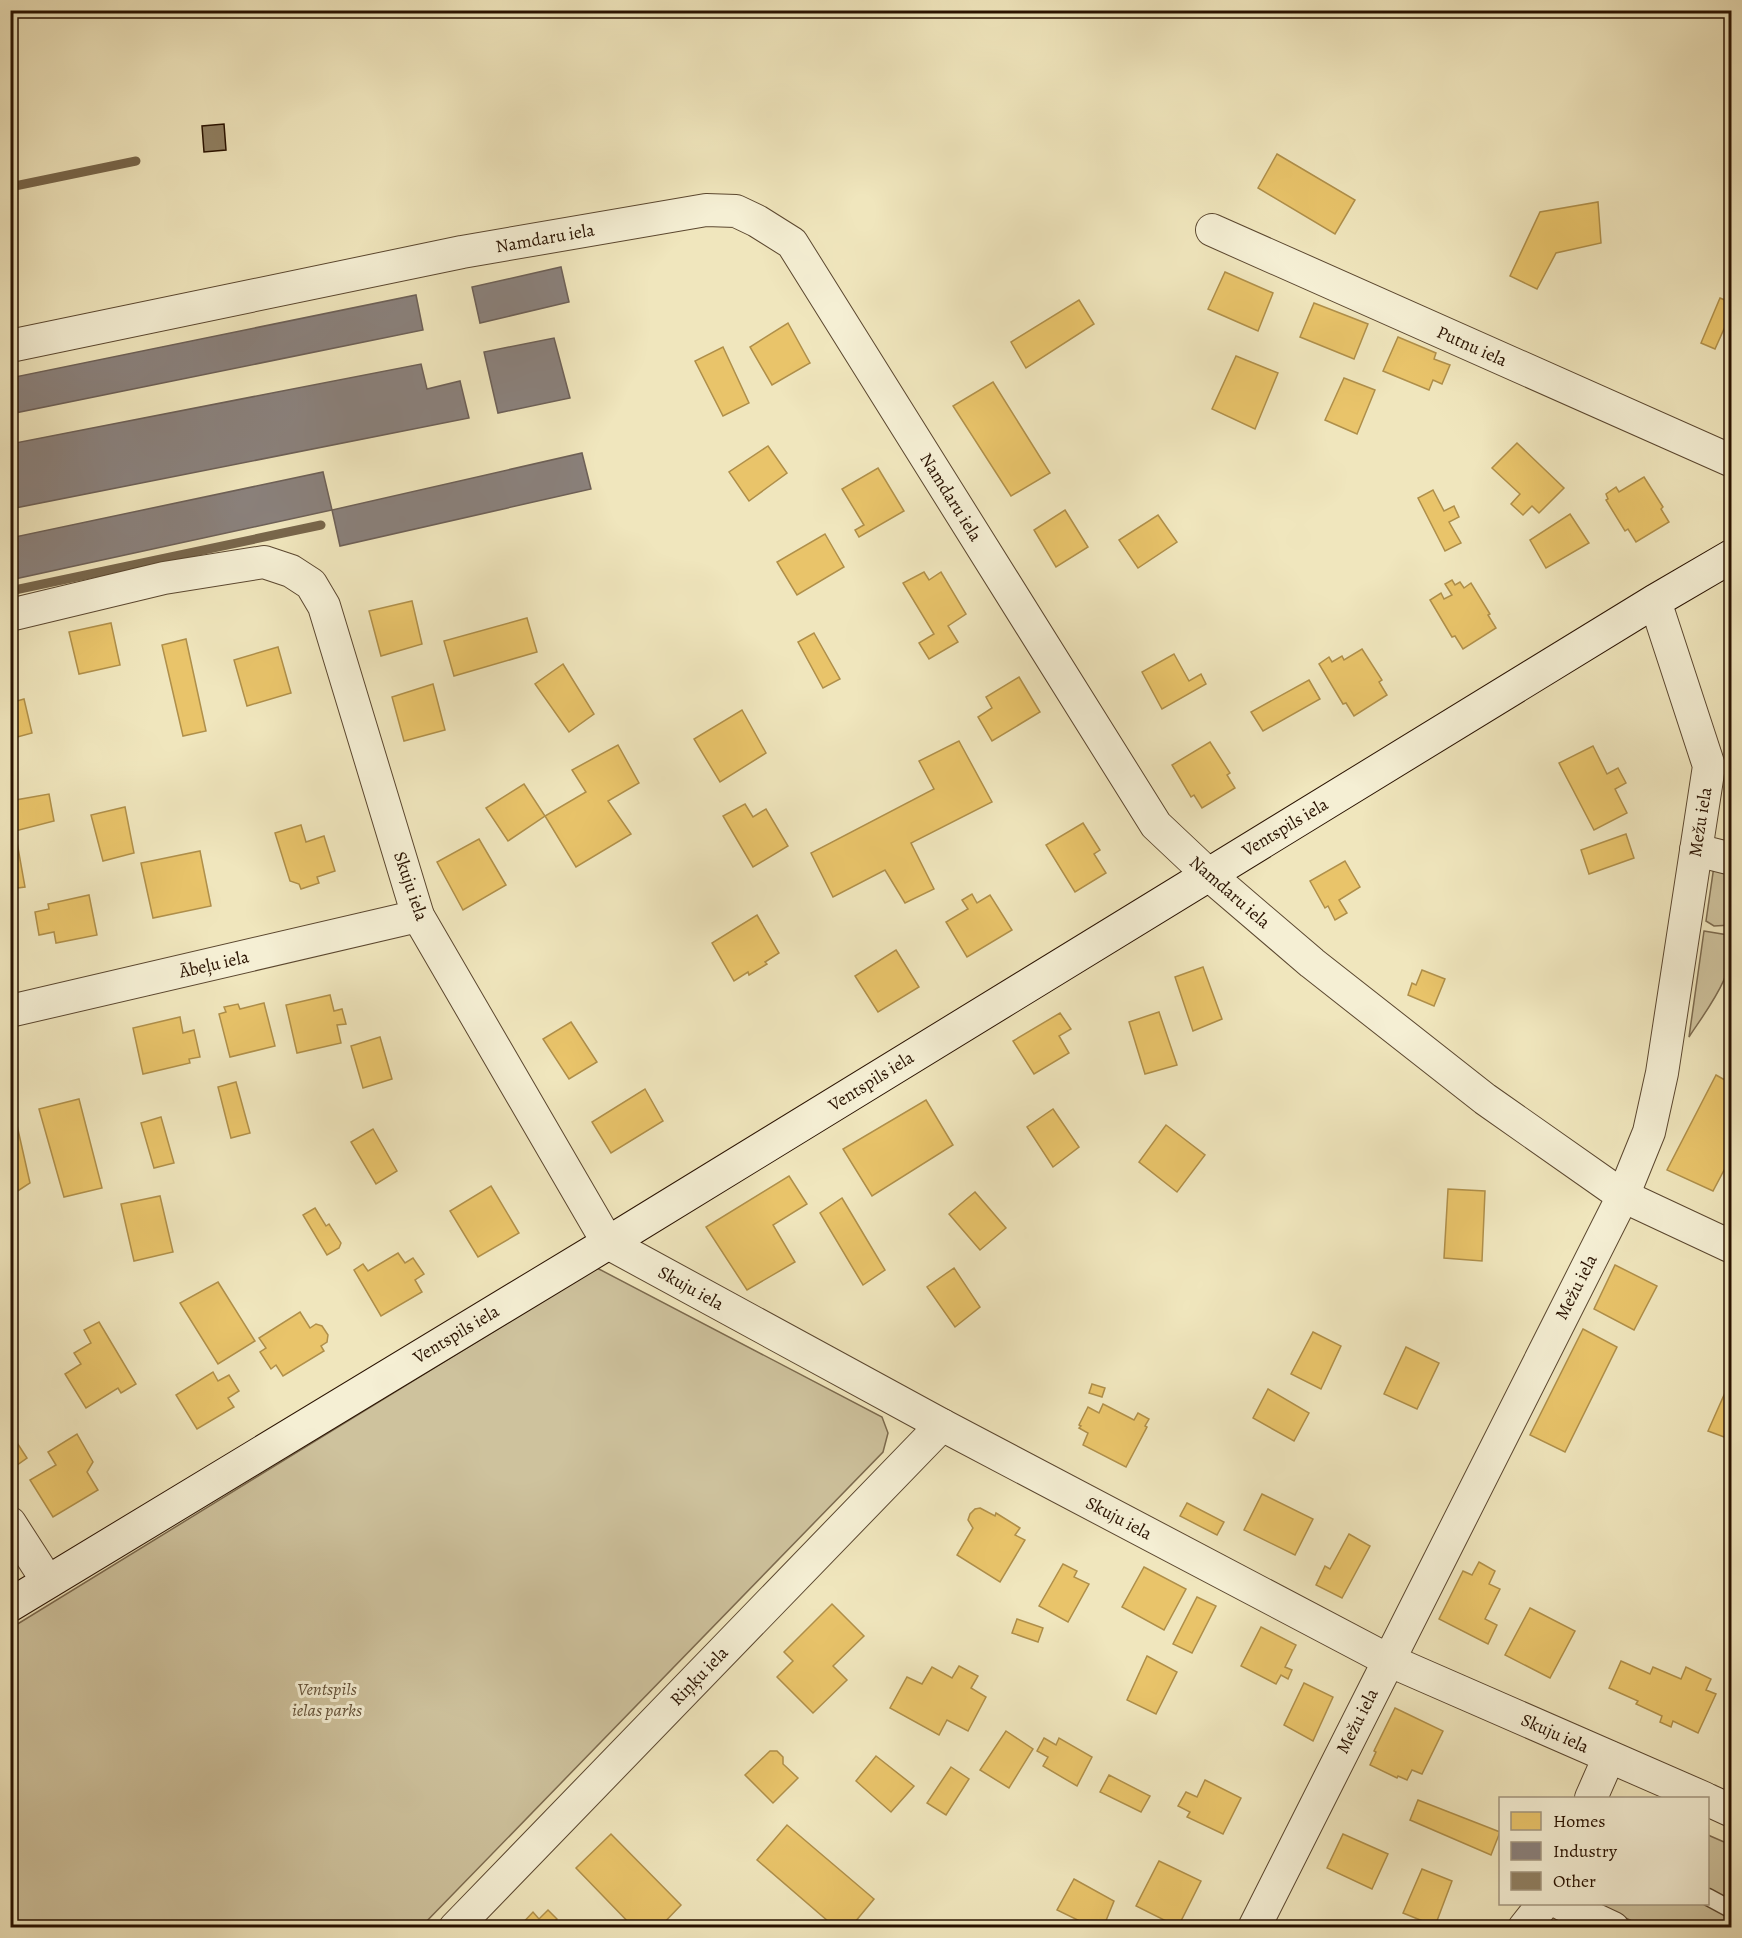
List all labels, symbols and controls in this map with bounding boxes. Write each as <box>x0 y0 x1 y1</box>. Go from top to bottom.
street label: Namdaru iela <box>494 217 597 259</box>
street label: Putnu iela <box>1433 320 1512 372</box>
street label: Namdaru iela <box>914 448 988 546</box>
street label: Mežu iela <box>1683 785 1717 859</box>
street label: Ventspils iela <box>1237 792 1333 863</box>
street label: Skuju iela <box>388 848 434 924</box>
street label: Namdaru iela <box>1184 850 1276 934</box>
street label: Ābeļu iela <box>176 944 252 984</box>
street label: Ventspils iela <box>823 1045 919 1117</box>
street label: Mežu iela <box>1549 1250 1603 1324</box>
street label: Skuju iela <box>654 1260 729 1316</box>
street label: Ventspils iela <box>408 1299 504 1370</box>
street label: Skuju iela <box>1082 1491 1157 1546</box>
street label: Riņķu iela <box>665 1641 734 1711</box>
park label: Ventspils ielas parks <box>292 1677 362 1722</box>
street label: Mežu iela <box>1330 1684 1384 1758</box>
street label: Skuju iela <box>1517 1707 1593 1759</box>
legend <box>1499 1797 1709 1905</box>
text: Homes <box>1553 1809 1605 1833</box>
text: Industry <box>1553 1839 1618 1863</box>
text: Other <box>1553 1869 1596 1893</box>

